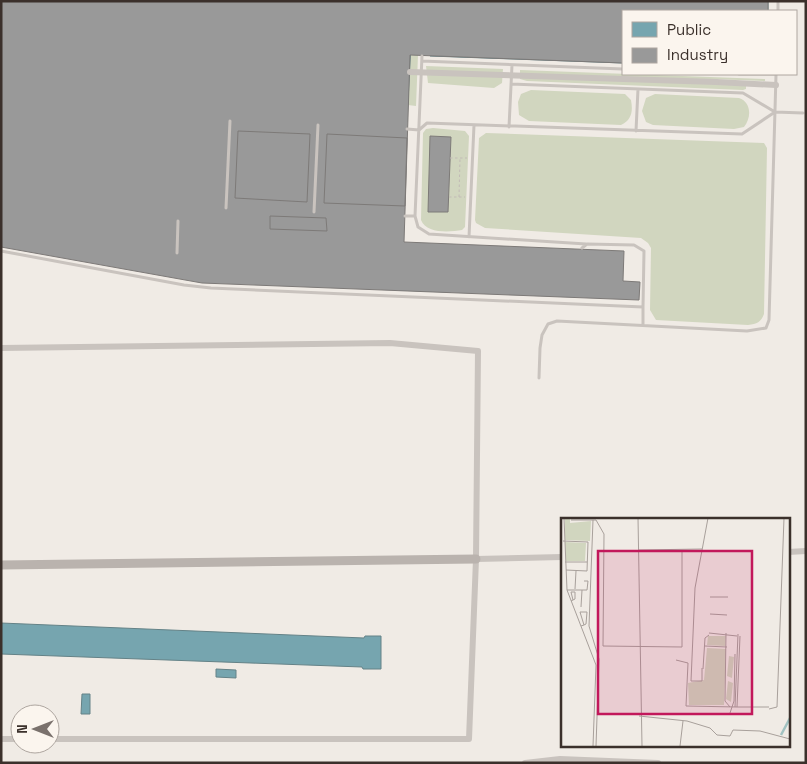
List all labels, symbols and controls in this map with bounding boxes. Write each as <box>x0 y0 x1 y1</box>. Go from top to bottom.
legend <box>622 10 797 75</box>
text: Public <box>667 20 711 39</box>
text: Industry <box>667 45 728 64</box>
inset map <box>561 518 790 746</box>
north arrow <box>10 704 60 754</box>
text: N <box>13 724 31 734</box>

